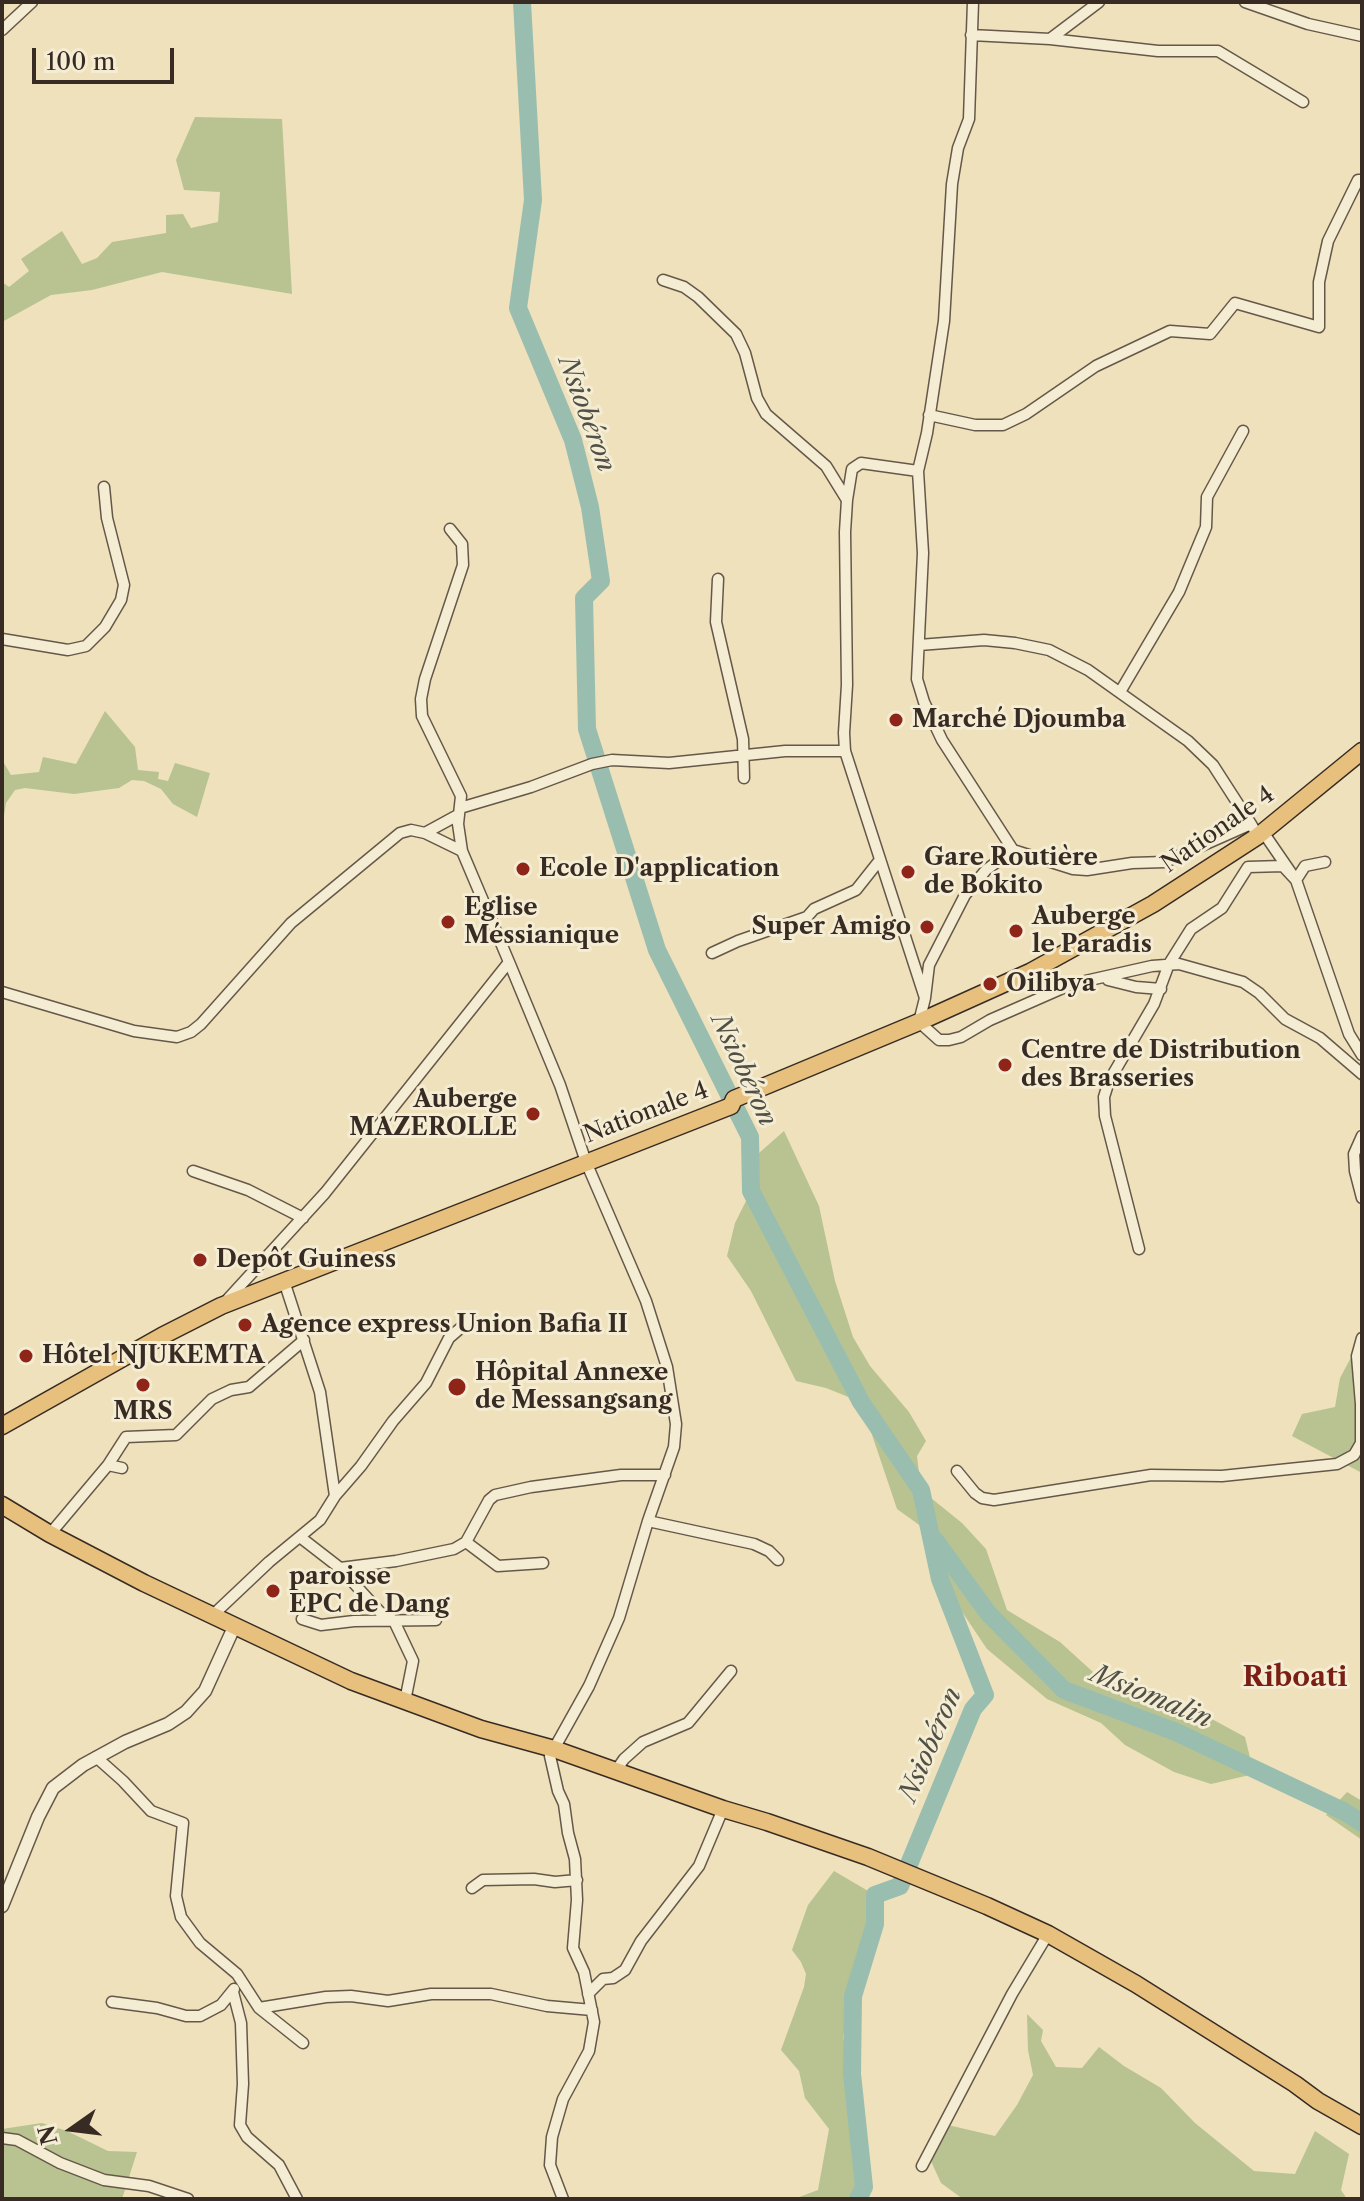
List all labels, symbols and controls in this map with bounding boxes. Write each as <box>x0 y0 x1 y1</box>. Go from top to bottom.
scale bar <box>36 32 178 82</box>
text: 100 m <box>46 47 115 76</box>
water label: Nsiobéron <box>551 352 621 476</box>
place label: Marché Djoumba <box>912 706 1126 734</box>
marker: Marché Djoumba <box>887 711 905 729</box>
street label: Nationale 4 <box>1156 781 1280 879</box>
place label: Gare Routière de Bokito <box>924 844 1098 900</box>
place label: Ecole D'application <box>539 855 780 883</box>
marker: Ecole D'application <box>514 860 532 878</box>
marker: Gare Routière de Bokito <box>899 863 917 881</box>
place label: Eglise Méssianique <box>464 894 619 950</box>
place label: Auberge le Paradis <box>1032 903 1152 959</box>
marker: Eglise Méssianique <box>439 913 457 931</box>
place label: Super Amigo <box>752 913 911 941</box>
marker: Super Amigo <box>918 918 936 936</box>
marker: Auberge le Paradis <box>1007 922 1025 940</box>
place label: Oilibya <box>1006 970 1096 998</box>
marker: Oilibya <box>981 975 999 993</box>
water label: Nsiobéron <box>703 1009 783 1131</box>
place label: Centre de Distribution des Brasseries <box>1021 1037 1301 1093</box>
marker: Centre de Distribution des Brasseries <box>996 1056 1014 1074</box>
street label: Nationale 4 <box>580 1076 712 1150</box>
place label: Auberge MAZEROLLE <box>349 1086 517 1142</box>
marker: Auberge MAZEROLLE <box>524 1105 542 1123</box>
place label: Depôt Guiness <box>216 1246 396 1274</box>
marker: Depôt Guiness <box>191 1251 209 1269</box>
place label: Agence express Union Bafia II <box>261 1311 628 1339</box>
marker: Agence express Union Bafia II <box>236 1316 254 1334</box>
place label: Hôtel NJUKEMTA <box>42 1342 265 1370</box>
marker: Hôtel NJUKEMTA <box>17 1347 35 1365</box>
place label: Hôpital Annexe de Messangsang <box>475 1359 672 1415</box>
marker: MRS <box>134 1376 152 1394</box>
marker: Hôpital Annexe de Messangsang <box>446 1376 468 1398</box>
place label: MRS <box>113 1398 173 1426</box>
place label: paroisse EPC de Dang <box>289 1563 449 1619</box>
marker: paroisse EPC de Dang <box>264 1582 282 1600</box>
water label: Msiomalin <box>1086 1659 1216 1735</box>
district label: Riboati <box>1242 1661 1348 1695</box>
water label: Nsiobéron <box>893 1683 969 1807</box>
north arrow <box>32 2089 112 2169</box>
text: N <box>33 2122 64 2147</box>

